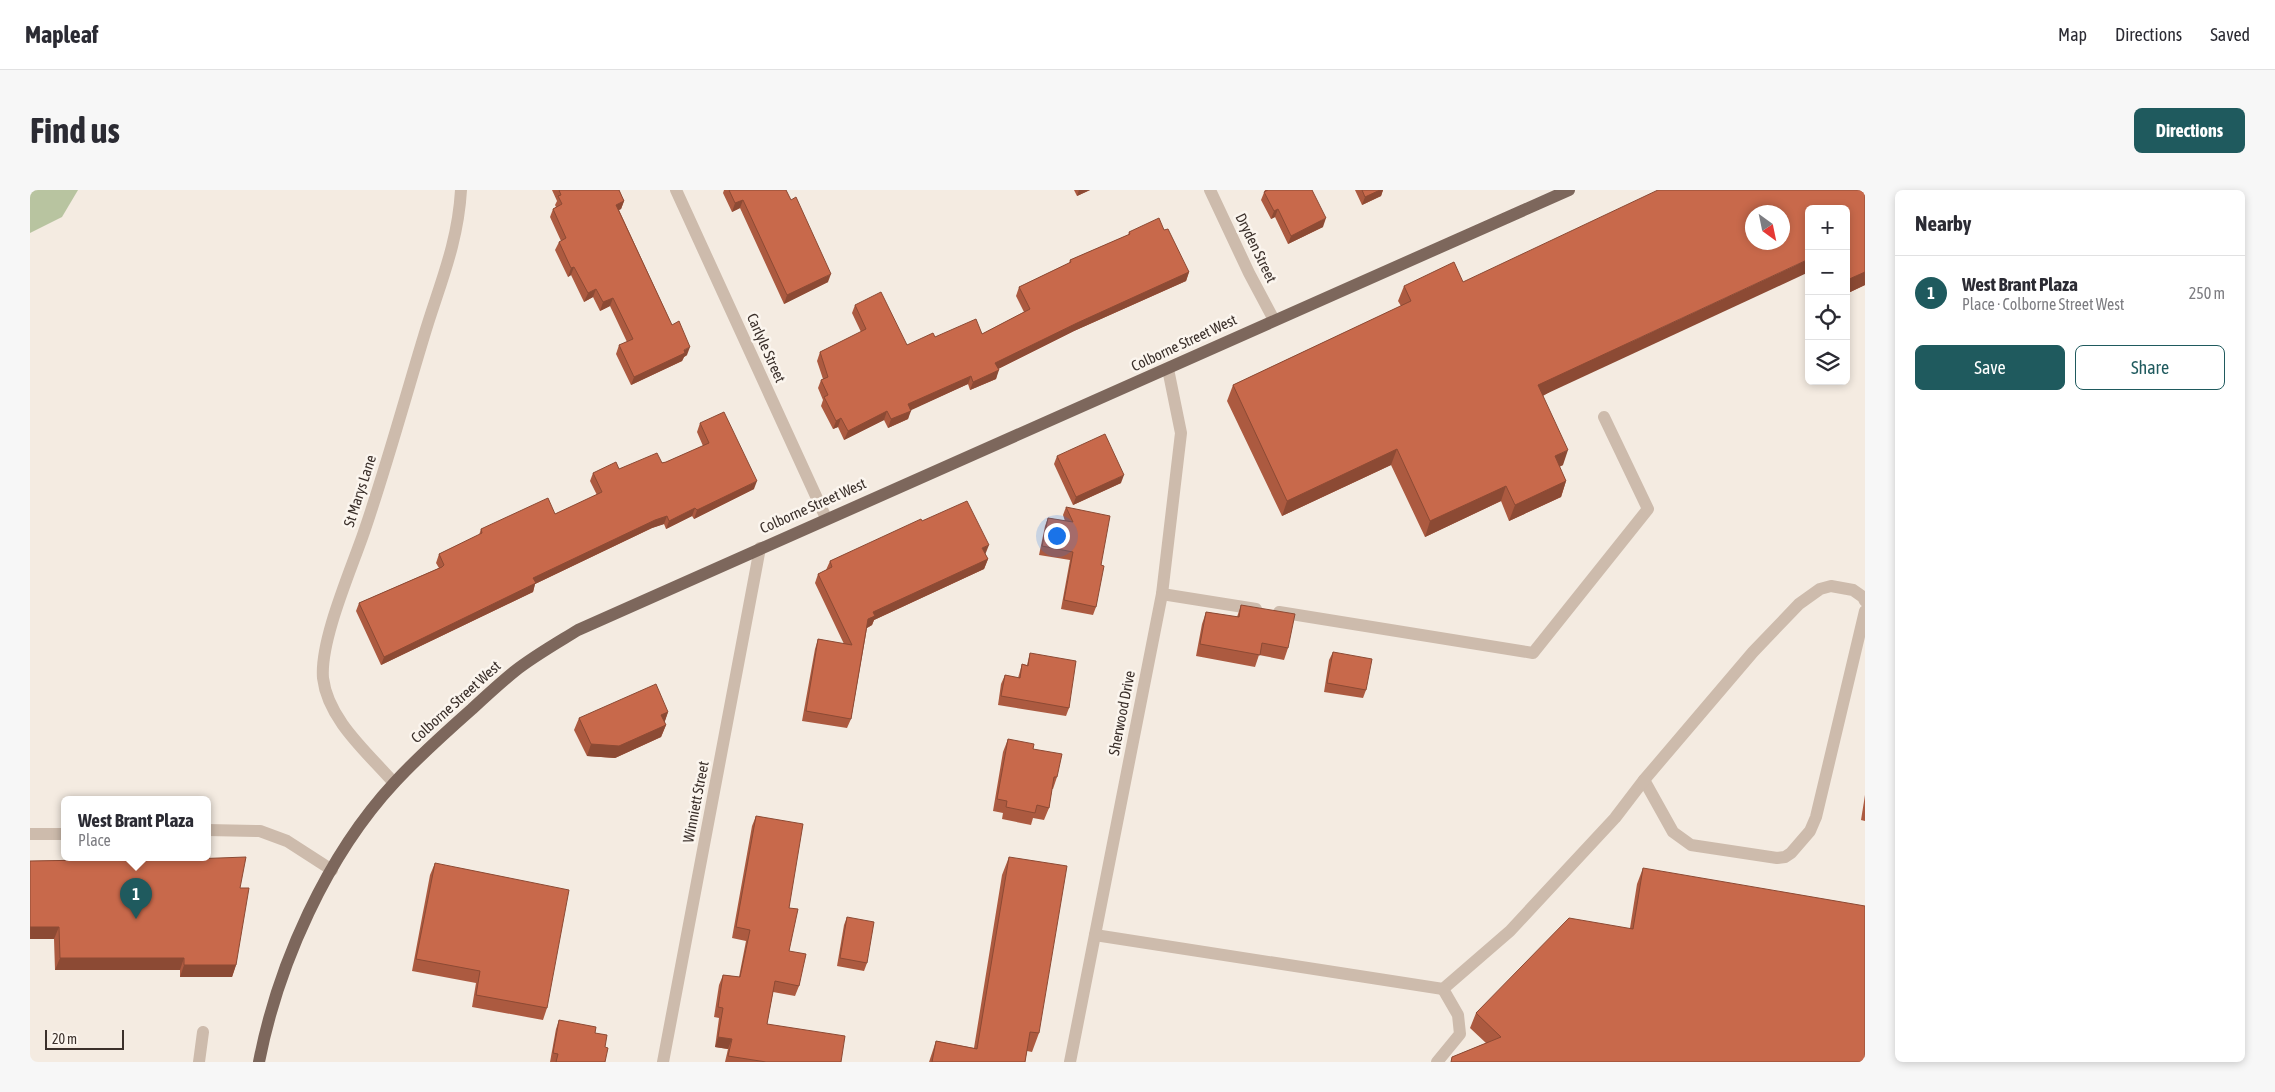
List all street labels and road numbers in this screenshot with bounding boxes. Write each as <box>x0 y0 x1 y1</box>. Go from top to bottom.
street label: Dryden Street <box>1232 210 1281 285</box>
street label: Carlyle Street <box>744 311 789 385</box>
street label: Colborne Street West <box>1128 311 1239 374</box>
street label: St Marys Lane <box>340 453 379 529</box>
street label: Colborne Street West <box>757 475 868 537</box>
street label: Colborne Street West <box>407 657 504 746</box>
street label: Sherwood Drive <box>1105 669 1138 757</box>
street label: Winniett Street <box>679 760 712 844</box>

